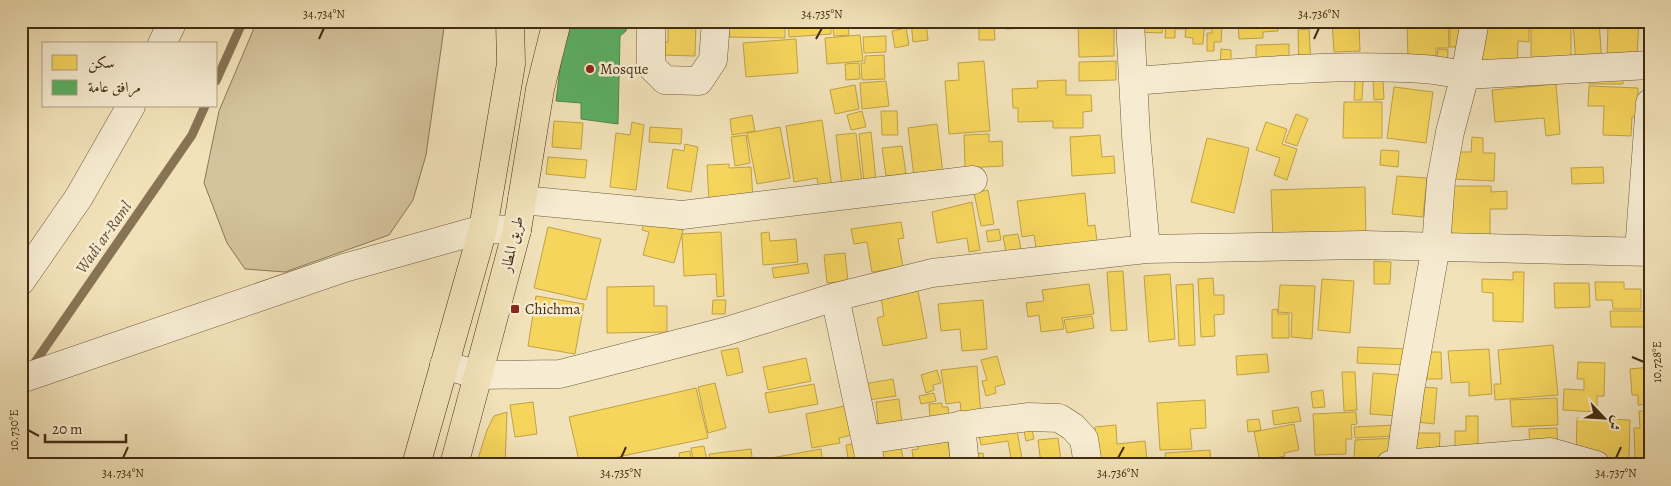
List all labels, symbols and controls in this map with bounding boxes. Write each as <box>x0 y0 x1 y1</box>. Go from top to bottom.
text: 34.734°N <box>303 6 345 22</box>
text: 34.735°N <box>801 6 843 22</box>
text: 34.736°N <box>1298 6 1340 22</box>
legend <box>42 42 218 108</box>
text: سكن <box>88 53 115 73</box>
place label: Mosque <box>600 59 649 79</box>
marker: Mosque <box>584 63 596 75</box>
text: مرافق عامة <box>88 77 141 98</box>
water label: Wadi ar-Raml <box>71 197 137 278</box>
street label: طريق المطار <box>495 214 528 276</box>
place label: Chichma <box>525 299 580 319</box>
marker: Chichma <box>509 303 521 315</box>
text: 10.728°E <box>1649 341 1665 383</box>
north arrow <box>1578 394 1628 444</box>
text: 10.730°E <box>6 409 22 451</box>
scale bar <box>45 411 126 443</box>
text: ش <box>1604 413 1627 434</box>
text: 20 m <box>52 419 83 439</box>
text: 34.734°N <box>102 465 144 481</box>
text: 34.735°N <box>600 465 642 481</box>
text: 34.736°N <box>1097 465 1139 481</box>
text: 34.737°N <box>1595 465 1637 481</box>

